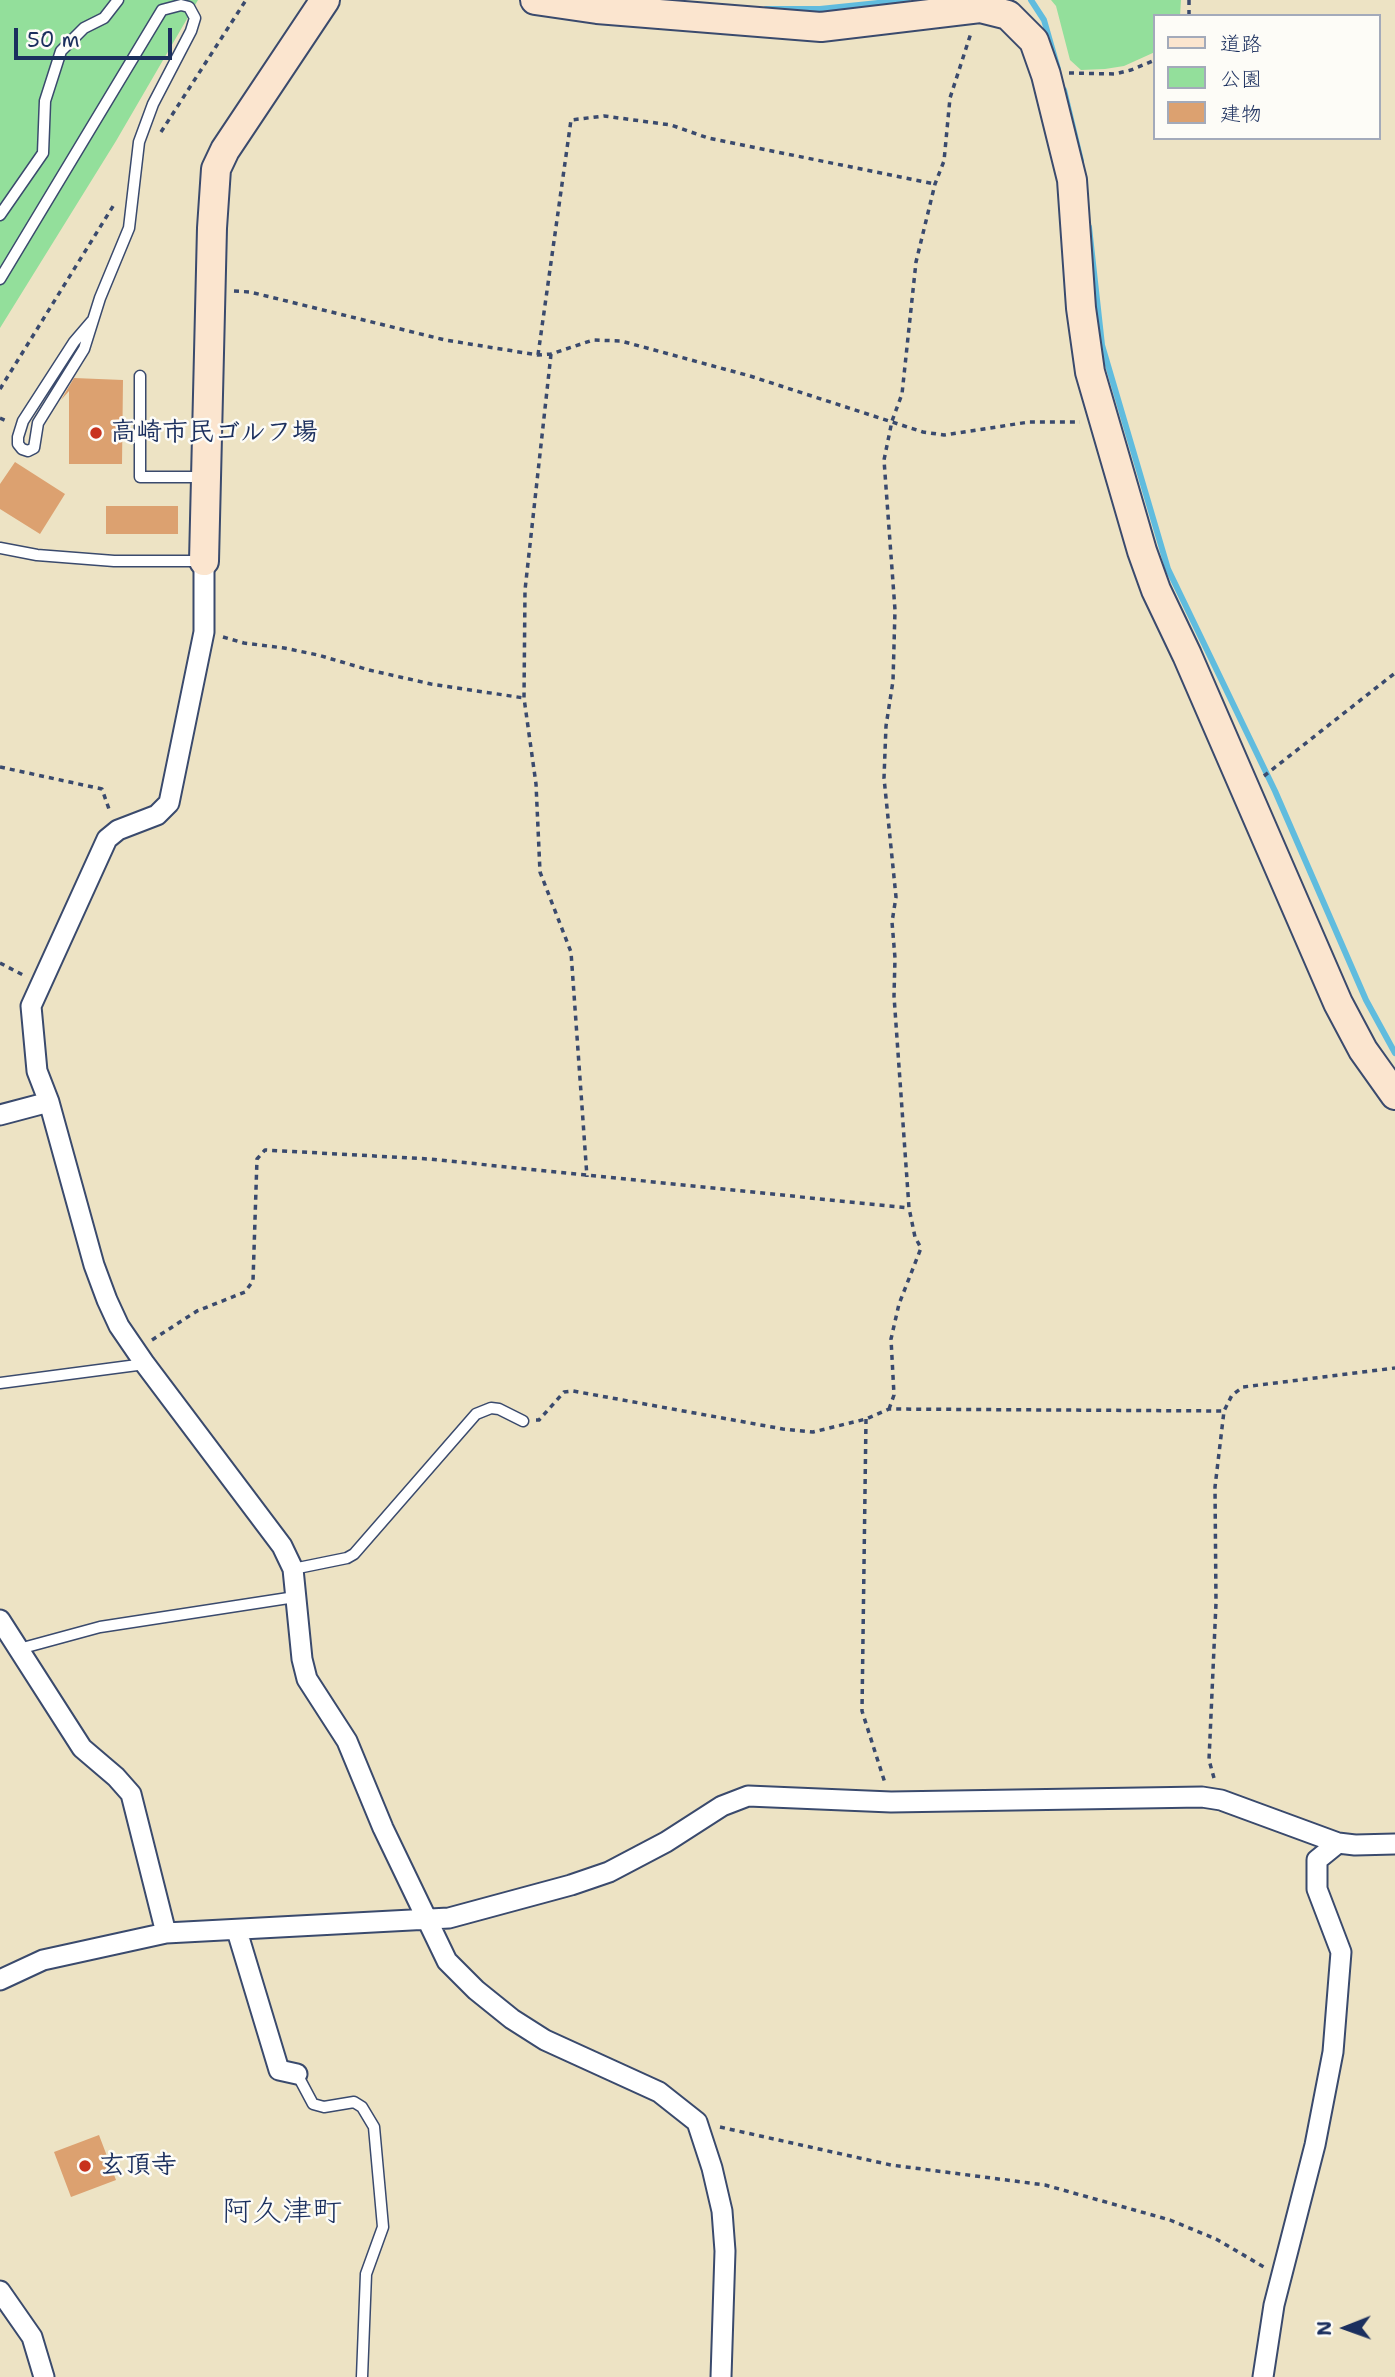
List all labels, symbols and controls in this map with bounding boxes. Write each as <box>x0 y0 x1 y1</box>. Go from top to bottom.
scale bar <box>18 14 175 58</box>
legend <box>1154 14 1381 140</box>
text: 50 m <box>27 26 80 54</box>
text: 道路 <box>1220 30 1262 58</box>
text: 公園 <box>1220 65 1262 93</box>
text: 建物 <box>1220 100 1262 128</box>
place label: 高崎市民ゴルフ場 <box>110 417 318 449</box>
marker: 高崎市民ゴルフ場 <box>88 425 104 441</box>
place label: 玄頂寺 <box>99 2150 177 2182</box>
marker: 玄頂寺 <box>77 2158 93 2174</box>
district label: 阿久津町 <box>222 2195 342 2231</box>
north arrow <box>1311 2293 1381 2363</box>
text: N <box>1312 2321 1337 2336</box>

